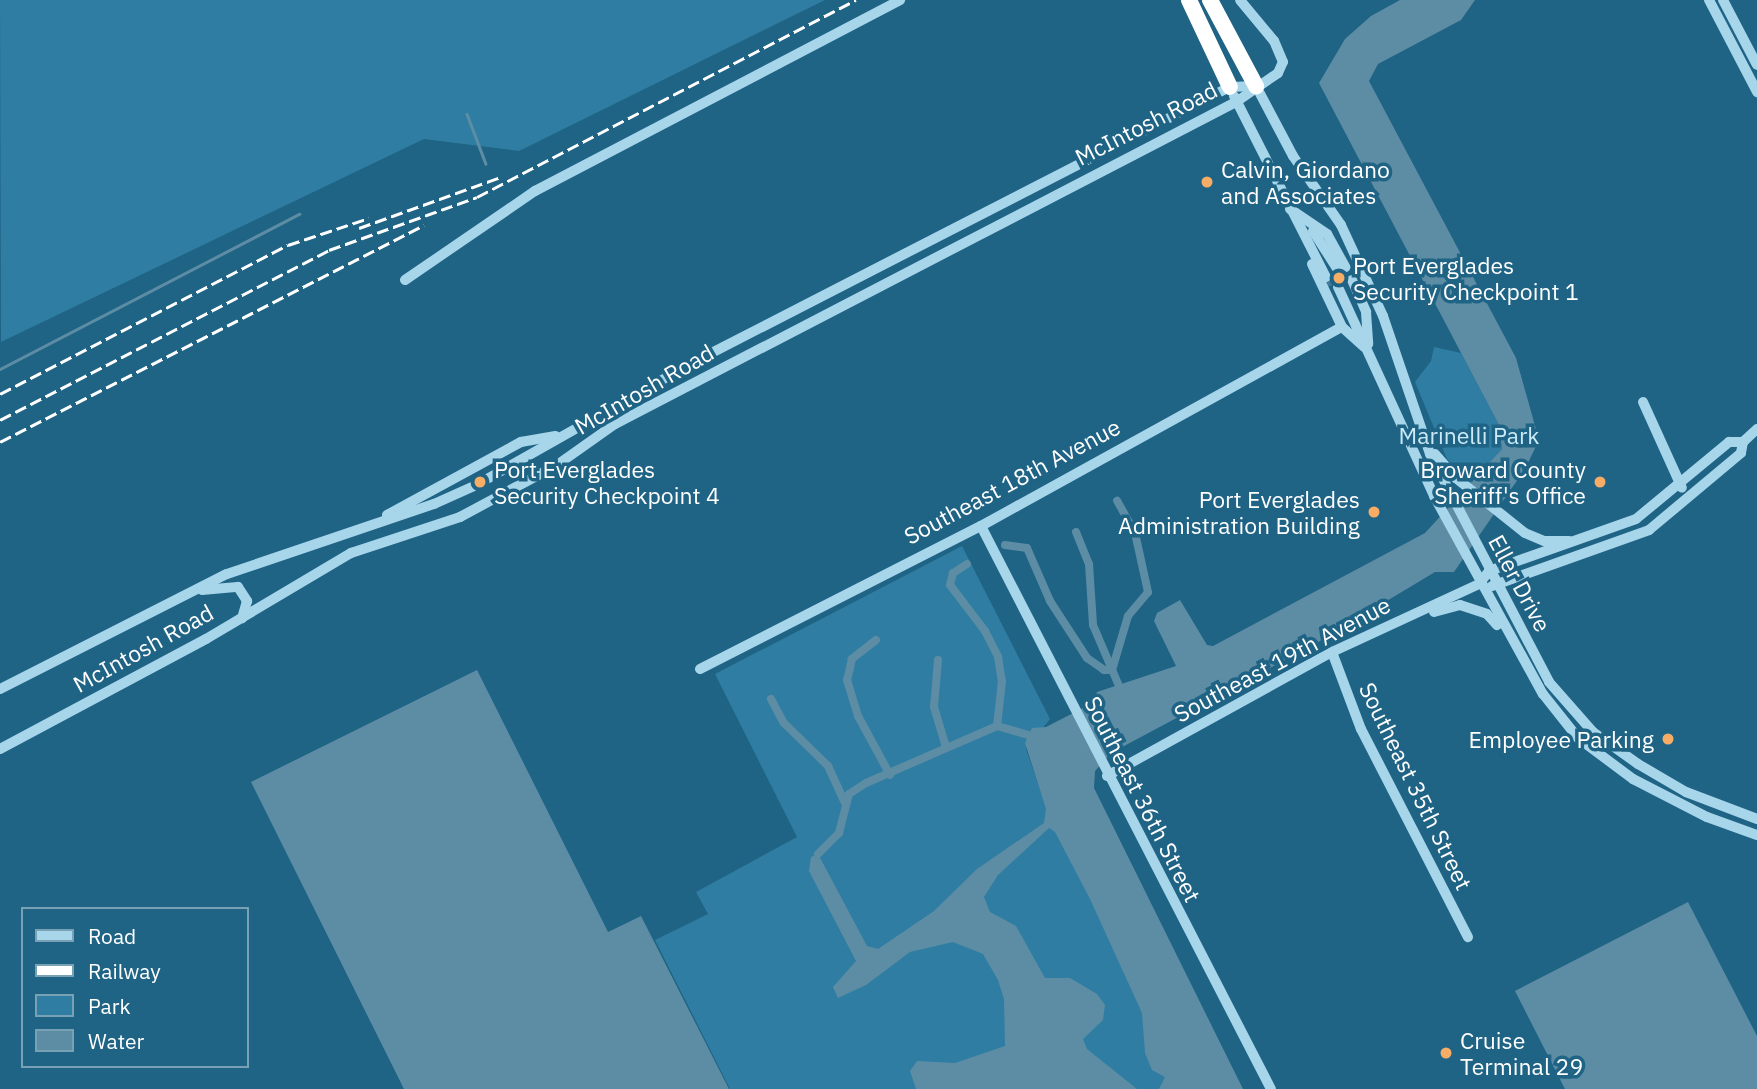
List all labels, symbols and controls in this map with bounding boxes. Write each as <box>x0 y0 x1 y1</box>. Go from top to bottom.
street label: McIntosh Road <box>1070 75 1222 171</box>
place label: Calvin, Giordano and Associates <box>1221 155 1390 209</box>
marker: Calvin, Giordano and Associates <box>1199 174 1215 190</box>
place label: Port Everglades Security Checkpoint 1 <box>1353 251 1579 305</box>
marker: Port Everglades Security Checkpoint 1 <box>1331 270 1347 286</box>
street label: McIntosh Road <box>570 338 718 440</box>
street label: Southeast 18th Avenue <box>899 412 1125 550</box>
park label: Marinelli Park <box>1399 421 1539 449</box>
place label: Port Everglades Security Checkpoint 4 <box>494 455 720 509</box>
place label: Broward County Sheriff's Office <box>1420 455 1586 509</box>
marker: Port Everglades Security Checkpoint 4 <box>472 474 488 490</box>
marker: Broward County Sheriff's Office <box>1592 474 1608 490</box>
place label: Port Everglades Administration Building <box>1118 485 1360 539</box>
marker: Port Everglades Administration Building <box>1366 504 1382 520</box>
street label: Eller Drive <box>1483 530 1557 636</box>
street label: Southeast 19th Avenue <box>1169 590 1395 728</box>
street label: McIntosh Road <box>68 598 218 698</box>
street label: Southeast 35th Street <box>1354 678 1478 894</box>
street label: Southeast 36th Street <box>1079 692 1207 906</box>
place label: Employee Parking <box>1469 725 1654 753</box>
marker: Employee Parking <box>1660 731 1676 747</box>
legend <box>21 907 248 1068</box>
text: Road <box>88 922 136 950</box>
text: Railway <box>88 957 161 985</box>
text: Park <box>88 992 131 1020</box>
place label: Cruise Terminal 29 <box>1460 1026 1583 1080</box>
text: Water <box>88 1027 144 1055</box>
marker: Cruise Terminal 29 <box>1438 1045 1454 1061</box>

